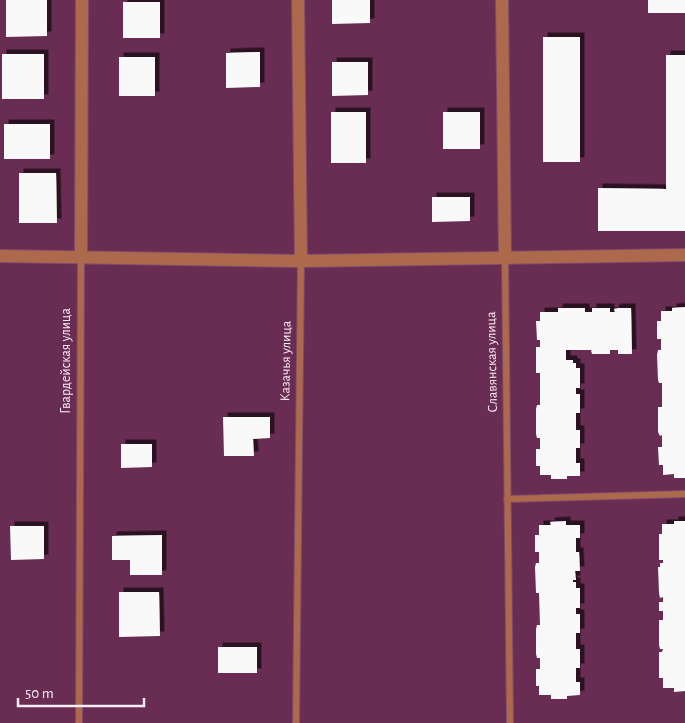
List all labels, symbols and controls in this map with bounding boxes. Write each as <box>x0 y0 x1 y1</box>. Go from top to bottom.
street label: Гвардейская улица <box>59 308 73 414</box>
street label: Славянская улица <box>484 311 500 413</box>
street label: Казачья улица <box>278 320 294 401</box>
scale bar <box>18 676 144 708</box>
text: 50 m <box>25 686 54 701</box>

